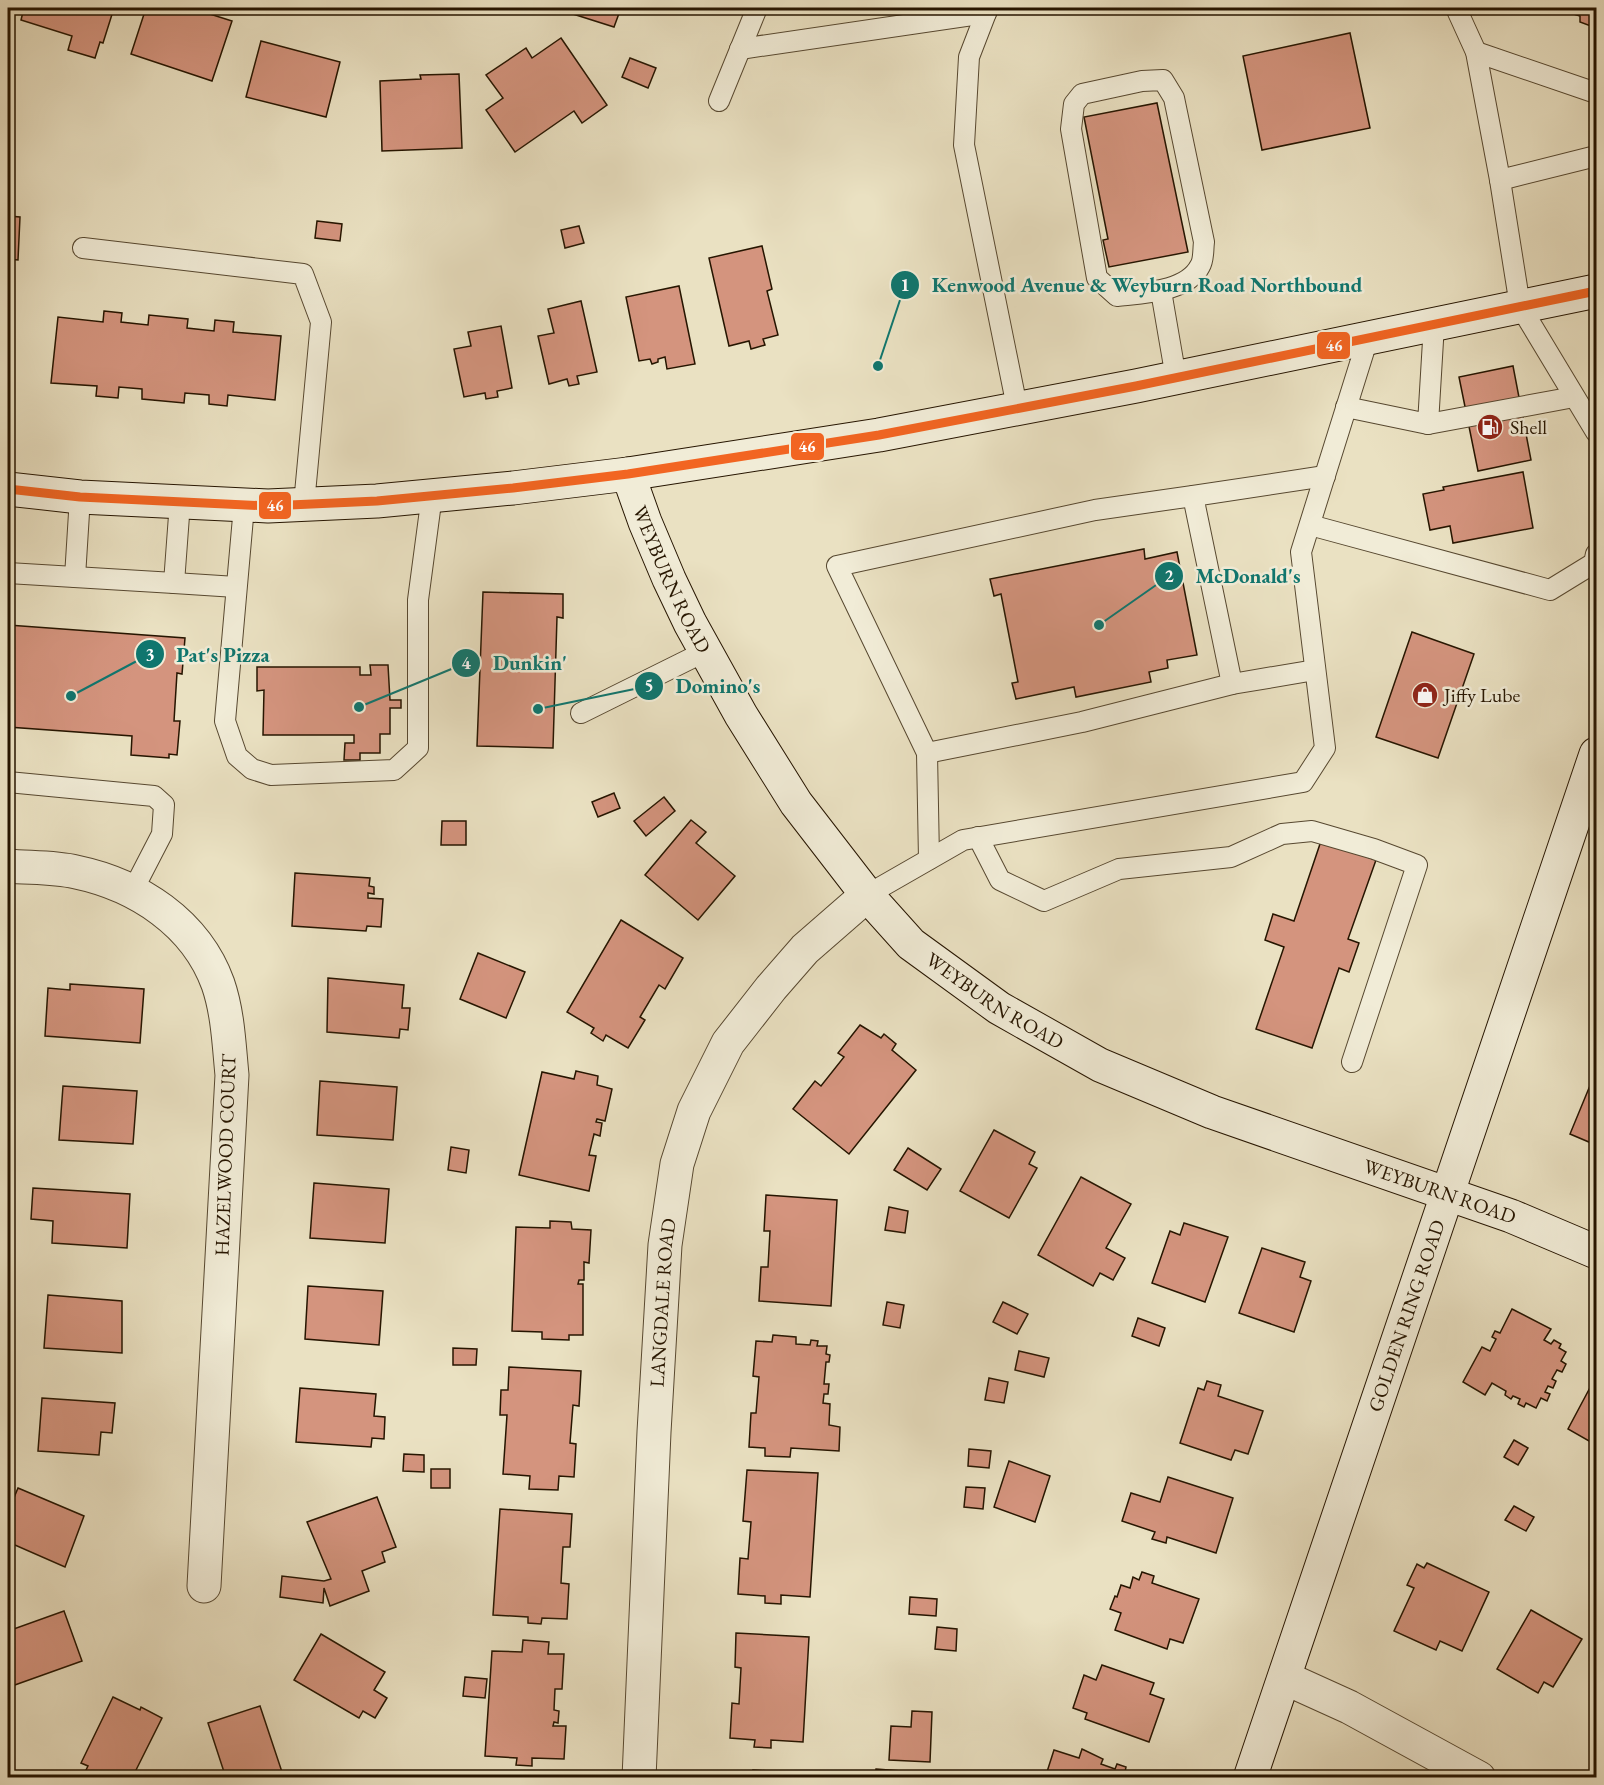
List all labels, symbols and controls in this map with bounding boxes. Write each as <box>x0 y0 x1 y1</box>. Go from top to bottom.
callout: Kenwood Avenue & Weyburn Road Northbound <box>890 265 1374 304</box>
text: Kenwood Avenue & Weyburn Road Northbound <box>932 271 1363 298</box>
text: 1 <box>900 273 910 296</box>
line badge: 46 <box>1316 331 1351 360</box>
text: 46 <box>1326 335 1343 356</box>
fuel station icon: Shell <box>1475 412 1505 442</box>
place label: Shell <box>1510 414 1547 440</box>
line badge: 46 <box>790 432 825 461</box>
text: 46 <box>799 436 816 457</box>
line badge: 46 <box>258 491 292 520</box>
text: 46 <box>267 495 284 516</box>
street label: WEYBURN ROAD <box>627 502 717 658</box>
callout: McDonald's <box>1154 556 1313 595</box>
text: McDonald's <box>1196 562 1301 589</box>
text: 2 <box>1164 564 1174 587</box>
callout: Pat's Pizza <box>135 635 282 674</box>
text: Pat's Pizza <box>176 641 270 668</box>
text: 3 <box>145 643 155 666</box>
callout: Dunkin' <box>451 644 579 683</box>
text: Dunkin' <box>493 649 567 676</box>
text: 4 <box>461 651 471 674</box>
callout: Domino's <box>634 667 773 706</box>
text: Domino's <box>676 672 760 699</box>
text: 5 <box>644 674 654 697</box>
shop icon: Jiffy Lube <box>1410 680 1440 710</box>
place label: Jiffy Lube <box>1442 682 1520 708</box>
street label: WEYBURN ROAD <box>921 946 1069 1055</box>
street label: HAZELWOOD COURT <box>208 1053 242 1256</box>
street label: WEYBURN ROAD <box>1360 1153 1519 1230</box>
street label: LANGDALE ROAD <box>644 1216 682 1388</box>
street label: GOLDEN RING ROAD <box>1362 1216 1451 1415</box>

